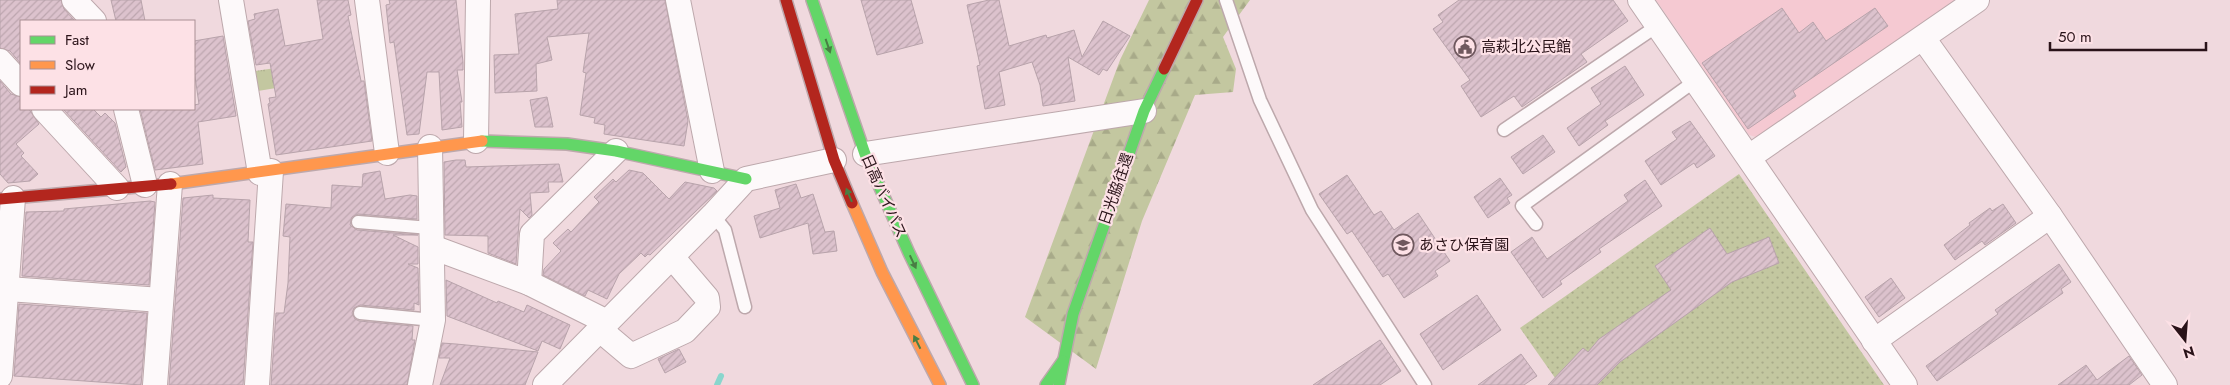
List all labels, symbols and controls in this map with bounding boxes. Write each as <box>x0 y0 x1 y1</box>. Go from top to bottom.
legend <box>20 20 195 110</box>
scale bar <box>2050 20 2206 52</box>
text: 50 m <box>2058 26 2092 48</box>
text: Fast <box>65 29 89 51</box>
public building icon: 高萩北公民館 <box>1453 35 1477 59</box>
place label: 高萩北公民館 <box>1481 36 1571 58</box>
one-way arrow <box>824 39 832 54</box>
text: Slow <box>65 54 96 76</box>
text: Jam <box>63 79 88 101</box>
street label: 日光脇往還 <box>1093 150 1139 228</box>
street label: 日高バイパス <box>856 151 912 241</box>
one-way arrow <box>844 188 852 202</box>
school or university icon: あさひ保育園 <box>1391 233 1415 257</box>
place label: あさひ保育園 <box>1419 234 1509 256</box>
one-way arrow <box>910 255 918 269</box>
north arrow <box>2160 315 2210 365</box>
one-way arrow <box>913 334 921 349</box>
text: N <box>2181 341 2197 364</box>

